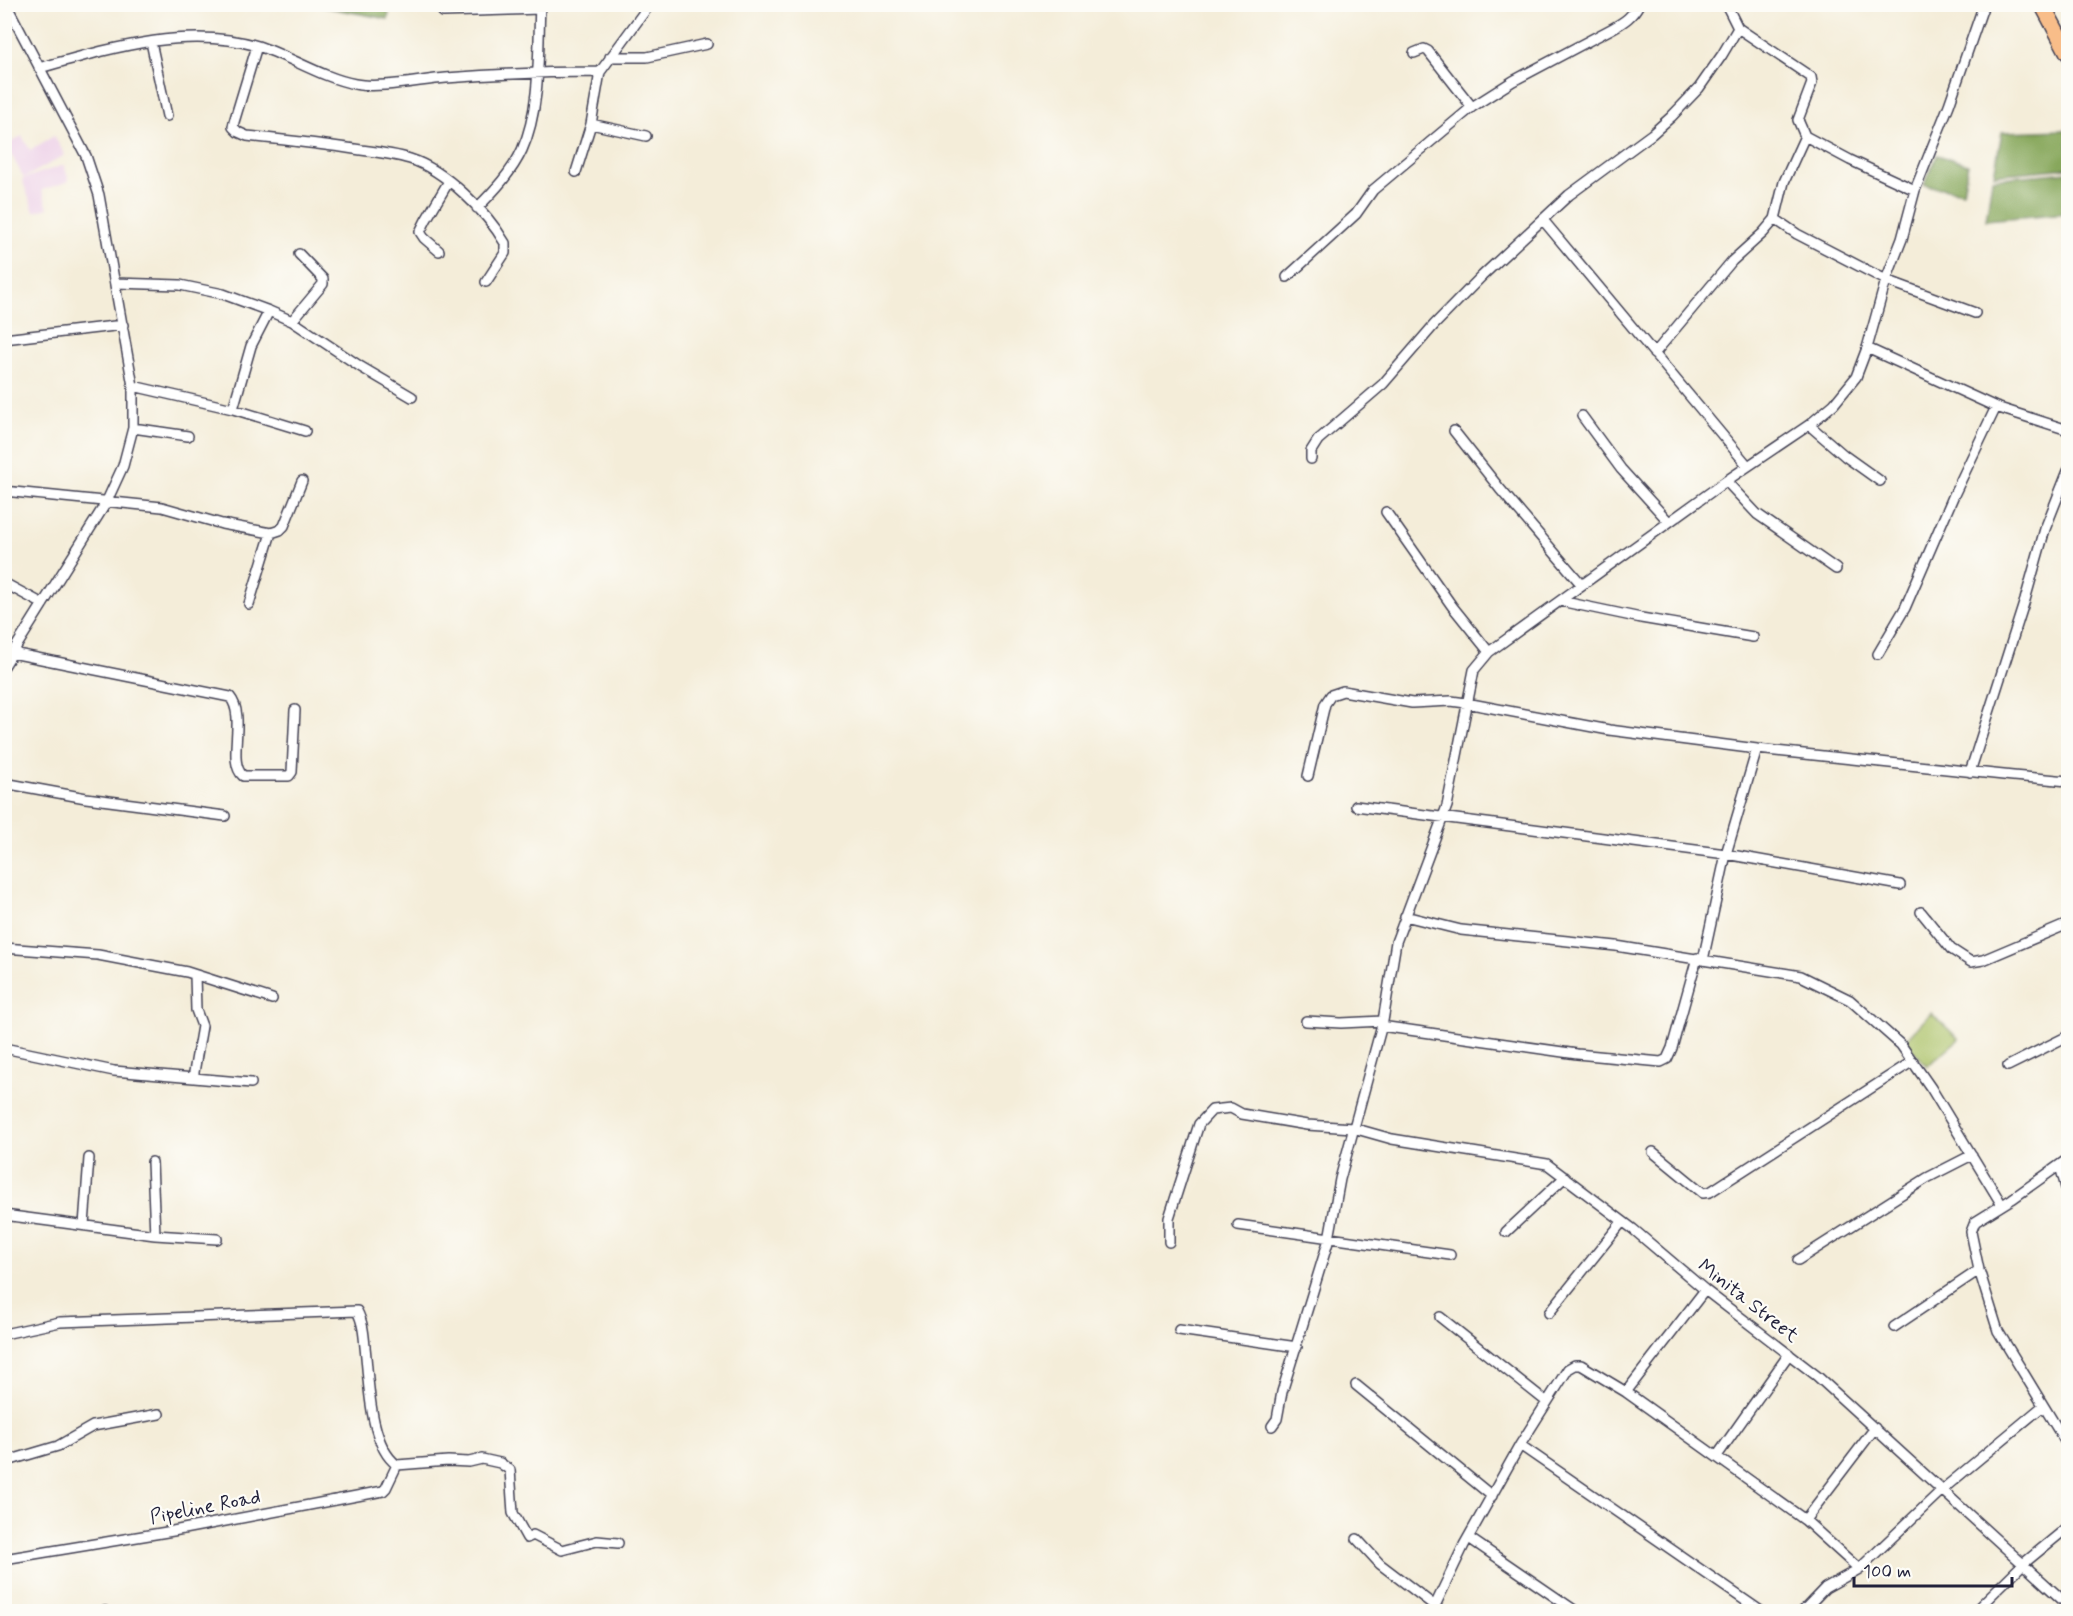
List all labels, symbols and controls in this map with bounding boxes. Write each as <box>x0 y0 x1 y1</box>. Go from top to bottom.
street label: Minita Street <box>1692 1253 1805 1349</box>
street label: Pipeline Road <box>148 1483 263 1531</box>
scale bar <box>1854 1550 2012 1588</box>
text: 100 m <box>1863 1560 1911 1584</box>

